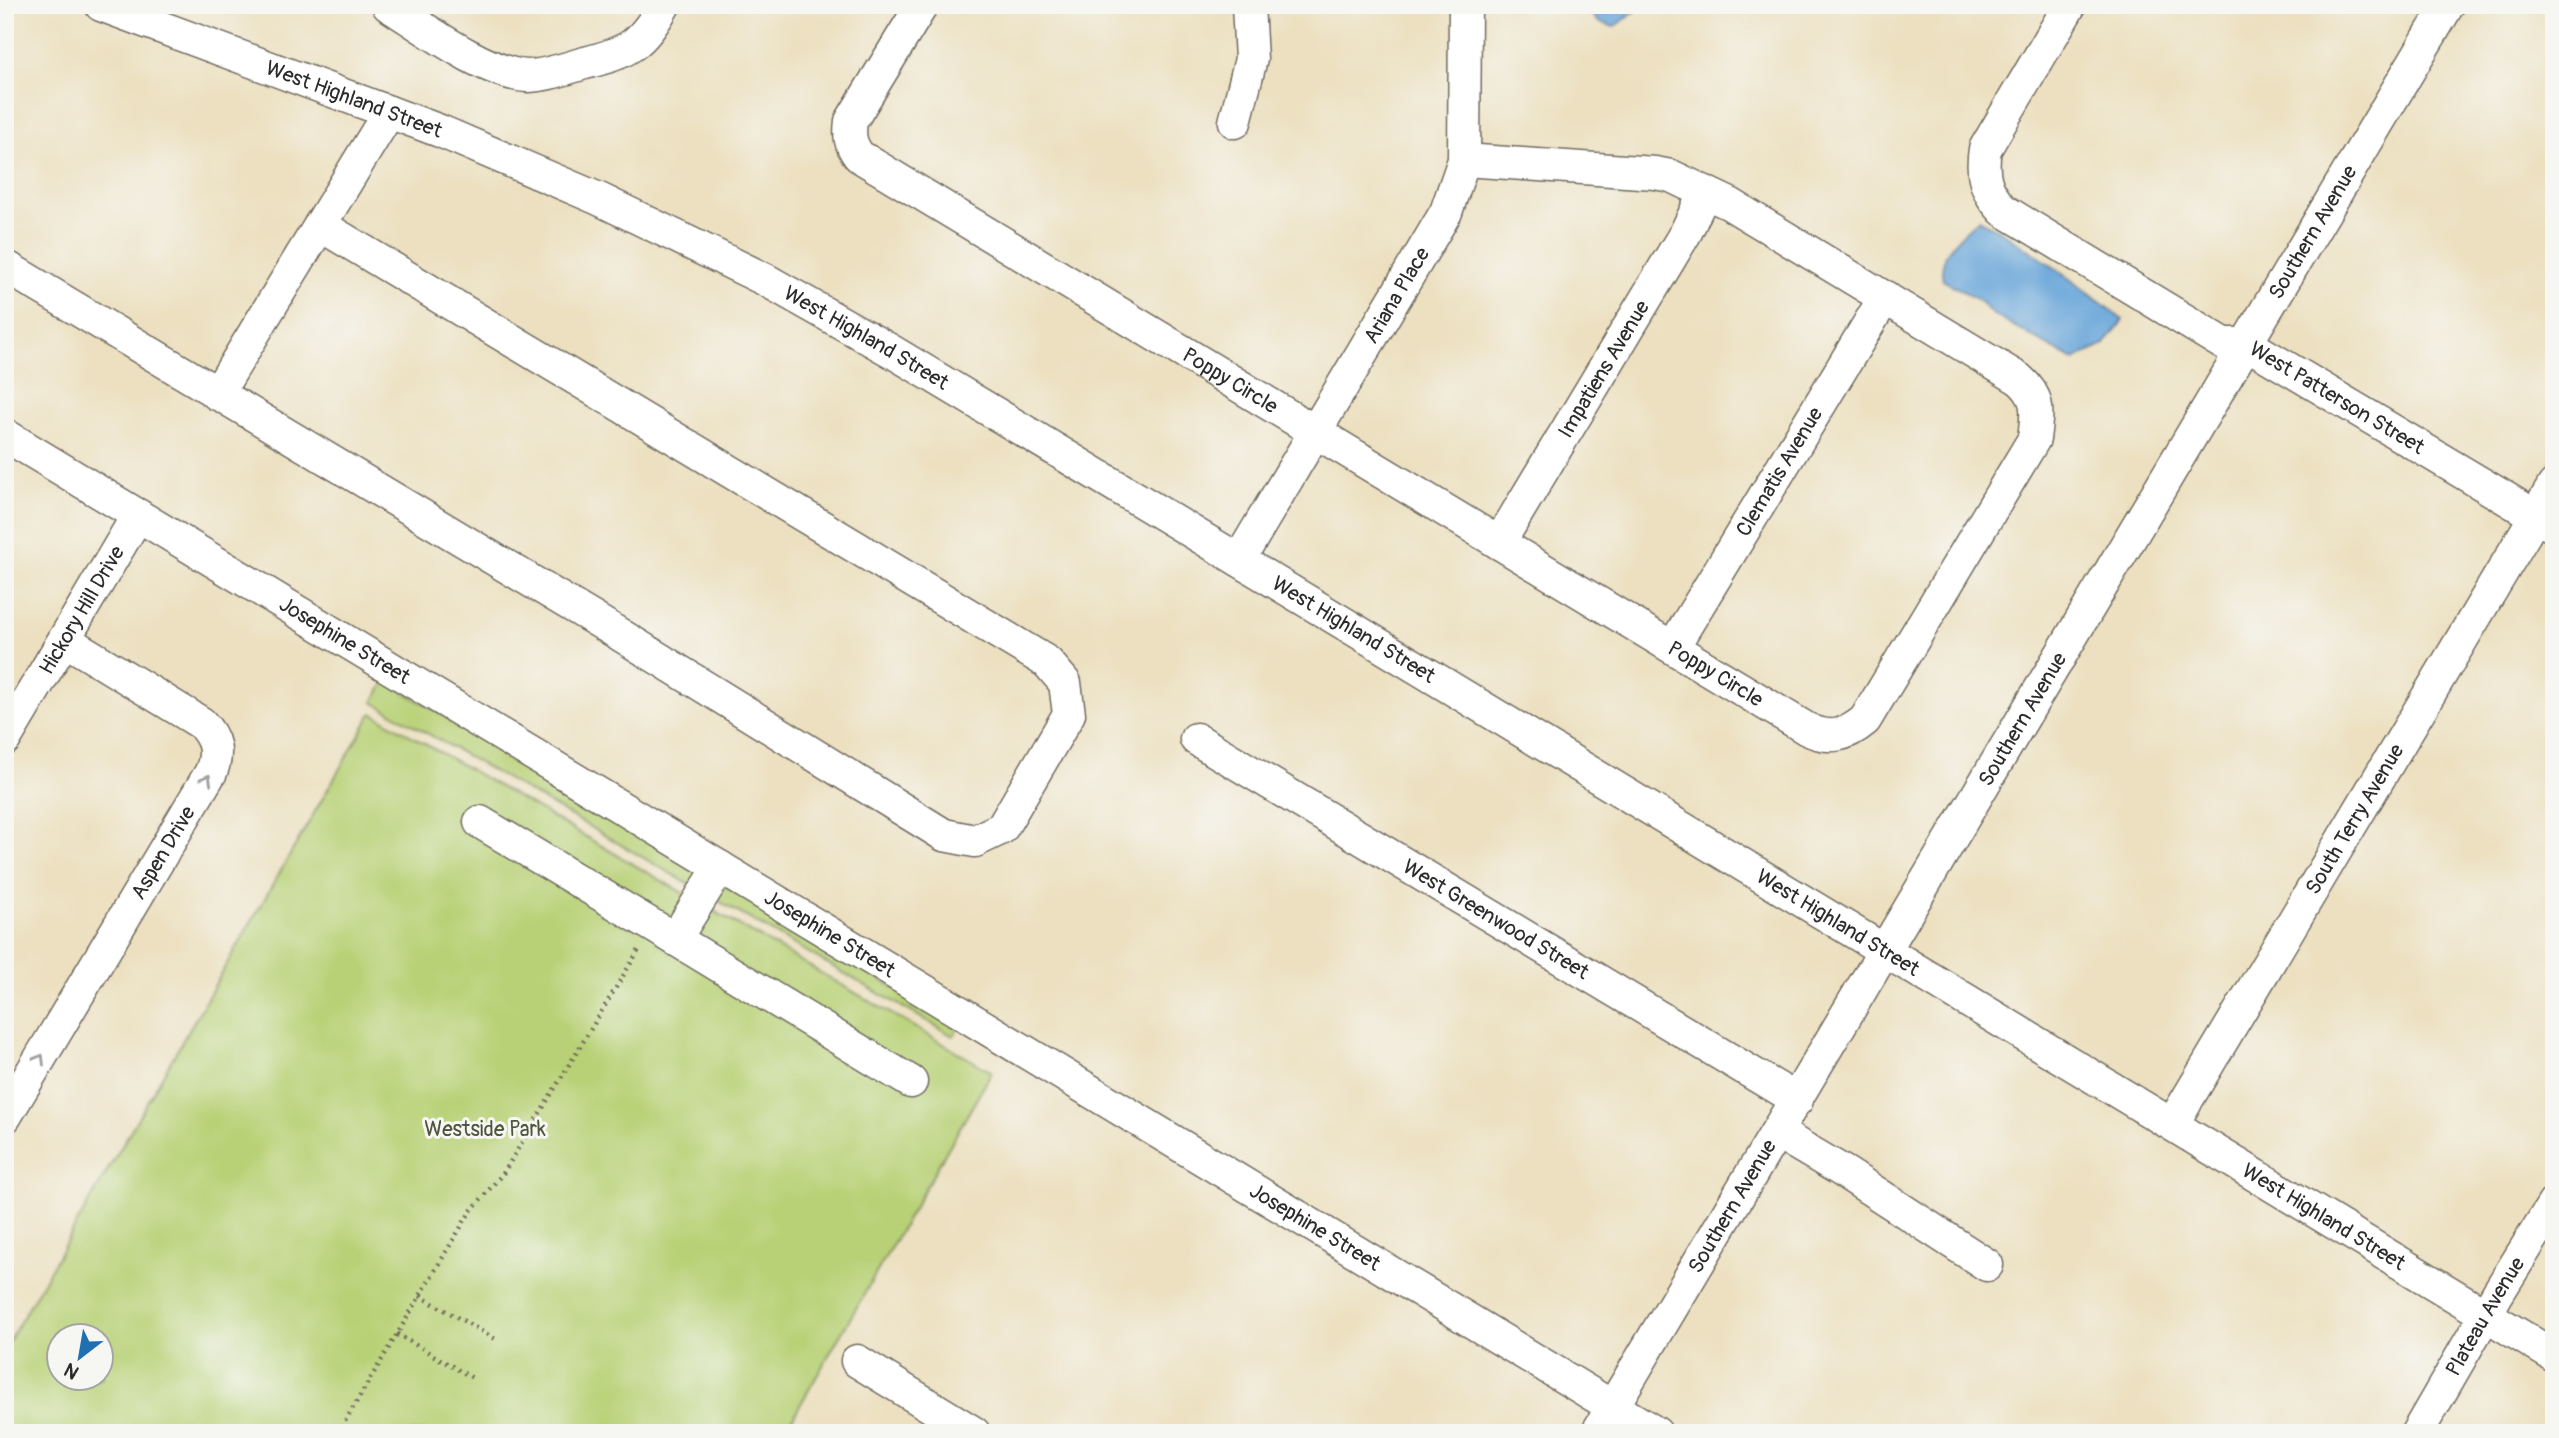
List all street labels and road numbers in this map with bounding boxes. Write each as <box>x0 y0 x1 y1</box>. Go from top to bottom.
street label: West Highland Street <box>262 54 447 144</box>
street label: Southern Avenue <box>2262 160 2363 304</box>
street label: Ariana Place <box>1357 242 1436 348</box>
street label: West Highland Street <box>779 279 954 396</box>
street label: Impatiens Avenue <box>1552 295 1656 443</box>
street label: West Patterson Street <box>2245 335 2430 461</box>
street label: Poppy Circle <box>1178 341 1284 420</box>
street label: Clematis Avenue <box>1730 401 1829 541</box>
street label: Hickory Hill Drive <box>33 540 131 679</box>
street label: West Highland Street <box>1267 570 1441 689</box>
street label: Josephine Street <box>274 590 416 691</box>
street label: Poppy Circle <box>1663 635 1769 713</box>
street label: Southern Avenue <box>1972 647 2073 791</box>
street label: South Terry Avenue <box>2299 738 2410 899</box>
street label: Aspen Drive <box>125 800 202 904</box>
street label: West Greenwood Street <box>1398 853 1595 986</box>
street label: West Highland Street <box>1751 863 1925 983</box>
street label: Josephine Street <box>760 884 901 984</box>
street label: Southern Avenue <box>1682 1134 1783 1278</box>
street label: West Highland Street <box>2237 1157 2411 1277</box>
street label: Josephine Street <box>1245 1177 1386 1277</box>
street label: Plateau Avenue <box>2439 1251 2531 1381</box>

